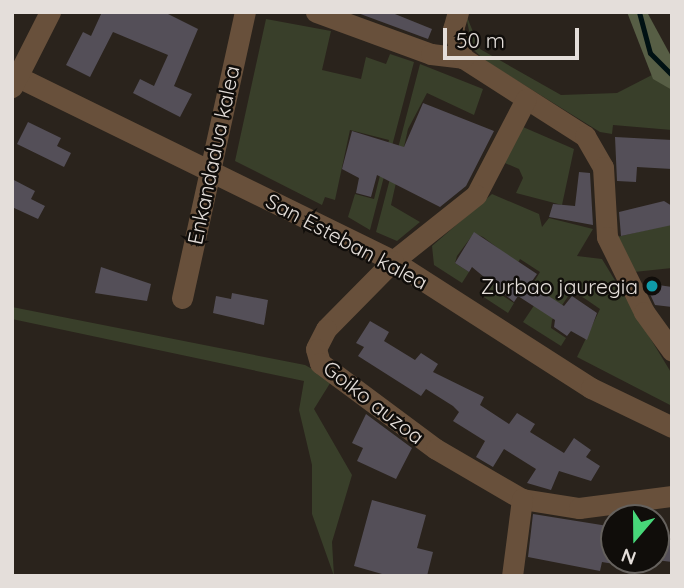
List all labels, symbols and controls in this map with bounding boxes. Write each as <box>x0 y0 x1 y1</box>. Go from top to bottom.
scale bar <box>446 14 582 58</box>
text: 50 m <box>456 27 505 53</box>
street label: Enkandadua kalea <box>182 63 244 247</box>
street label: San Esteban kalea <box>262 188 432 294</box>
place label: Zurbao jauregia <box>481 273 638 299</box>
marker: Zurbao jauregia <box>644 278 660 294</box>
street label: Goiko auzoa <box>319 355 429 449</box>
north arrow <box>600 504 670 574</box>
text: N <box>618 543 639 571</box>

